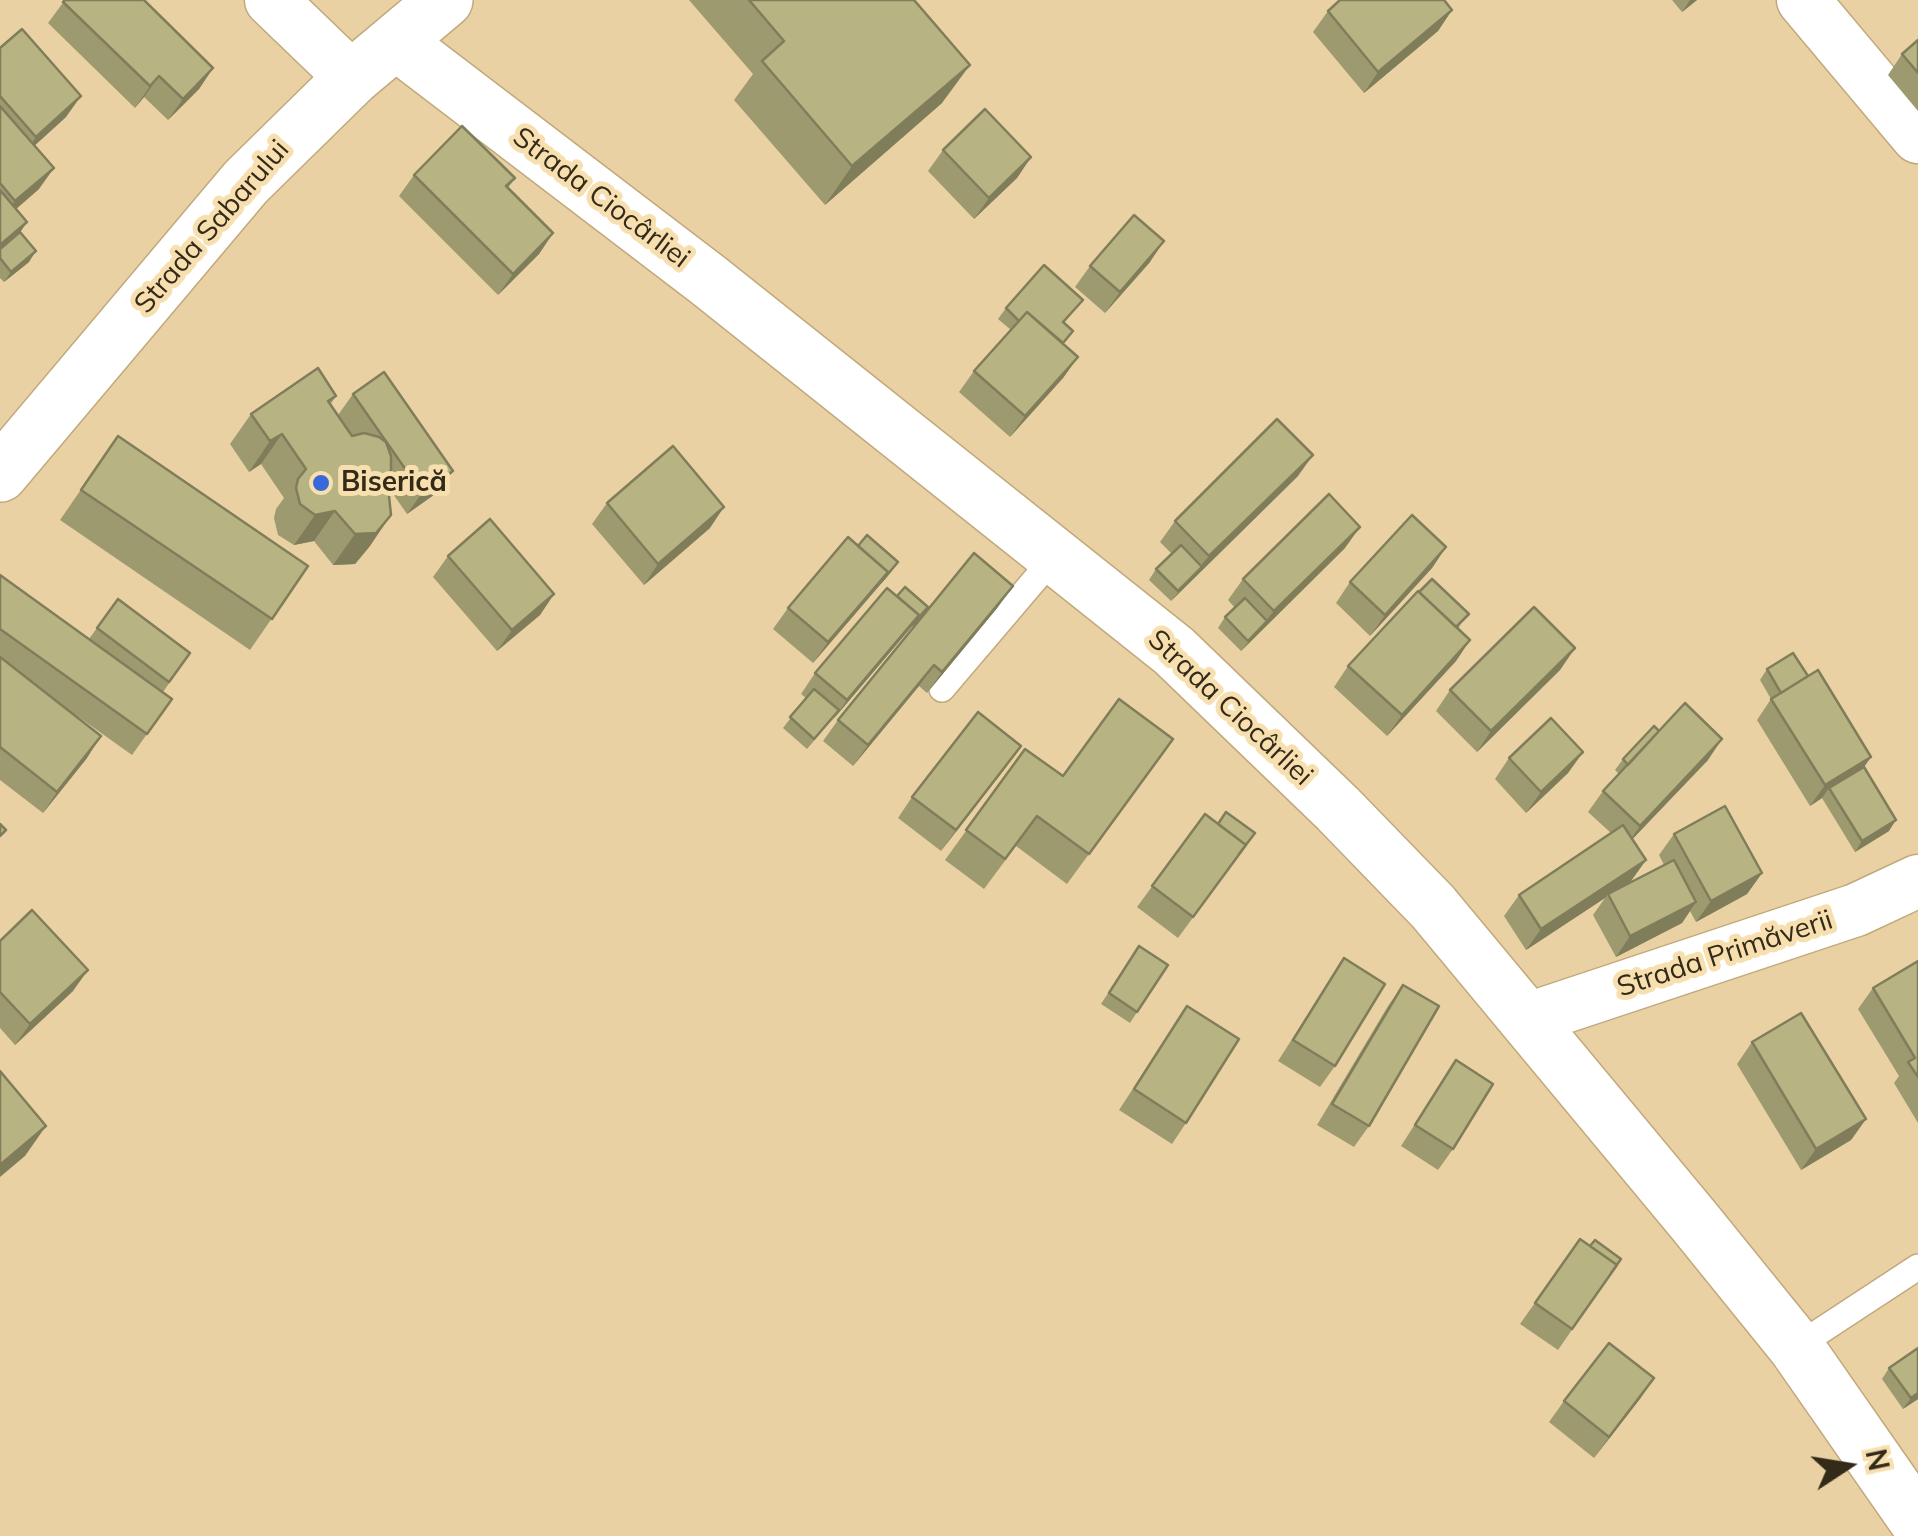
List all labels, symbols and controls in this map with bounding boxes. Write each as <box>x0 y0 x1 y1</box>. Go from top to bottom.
street label: Strada Ciocârliei <box>506 121 696 275</box>
street label: Strada Sabarului <box>128 133 296 321</box>
place label: Biserică <box>341 466 447 500</box>
marker: Biserică <box>310 472 332 494</box>
street label: Strada Ciocârliei <box>1141 623 1319 793</box>
street label: Strada Primăverii <box>1613 903 1837 1005</box>
north arrow <box>1798 1416 1898 1516</box>
text: N <box>1859 1446 1897 1474</box>

